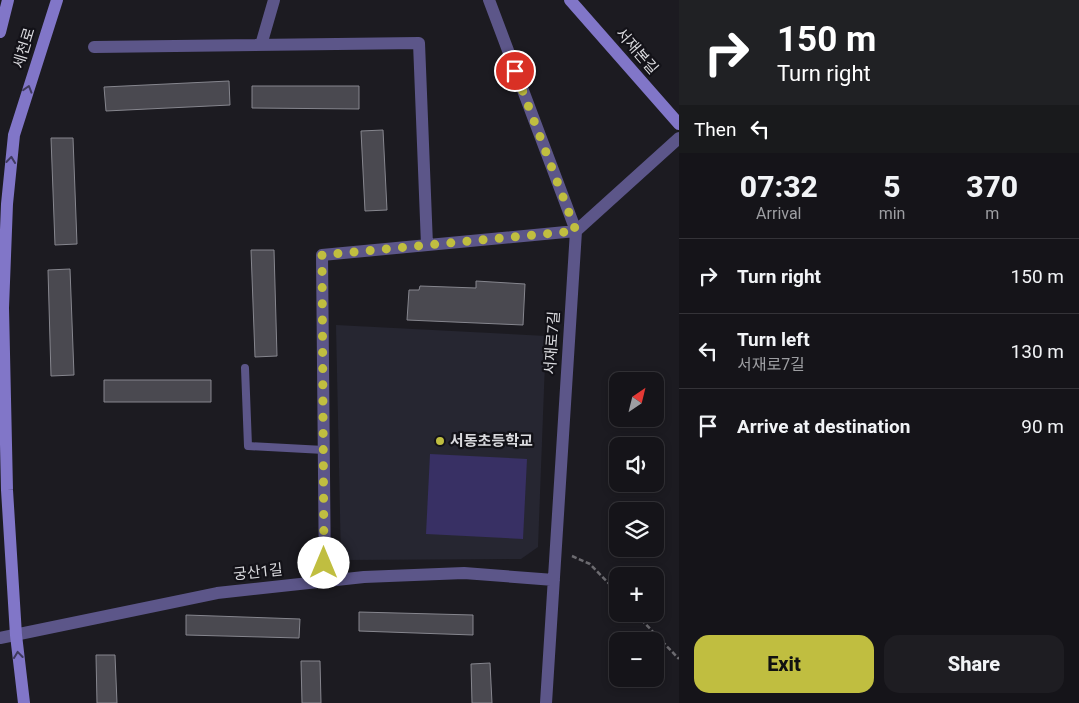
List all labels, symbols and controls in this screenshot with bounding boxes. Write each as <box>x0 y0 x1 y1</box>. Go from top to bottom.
text: 150 m <box>777 19 876 60</box>
icon: right <box>694 20 759 85</box>
street label: 서재본길 <box>612 24 662 78</box>
street label: 세천로 <box>9 26 39 70</box>
pin <box>494 50 536 92</box>
icon: arrive <box>501 57 529 85</box>
text: Turn right <box>777 61 871 86</box>
one-way arrow <box>22 85 32 94</box>
icon: left <box>746 115 774 143</box>
text: Then <box>694 118 736 141</box>
one-way arrow <box>5 156 16 164</box>
text: 07:32 <box>740 169 818 204</box>
text: 5 <box>883 169 901 204</box>
text: 370 <box>966 169 1018 204</box>
text: Arrival <box>756 204 802 223</box>
text: min <box>879 204 905 223</box>
text: m <box>985 204 999 223</box>
icon: right <box>694 262 722 290</box>
text: Turn right <box>737 265 821 288</box>
text: 150 m <box>1011 265 1064 288</box>
street label: 서재로7길 <box>541 311 563 375</box>
text: Turn left <box>737 328 810 351</box>
icon: left <box>694 337 722 365</box>
text: 130 m <box>1011 340 1064 363</box>
text: 서재로7길 <box>737 355 805 374</box>
north arrow <box>609 372 664 428</box>
map controls <box>609 372 664 687</box>
icon: arrive <box>694 412 722 440</box>
text: Arrive at destination <box>737 415 910 438</box>
text: 90 m <box>1021 415 1064 438</box>
place label: 서동초등학교 <box>450 432 533 450</box>
marker: 서동초등학교 <box>434 435 446 447</box>
button: sound <box>609 437 664 492</box>
button: layers <box>609 502 664 557</box>
position arrow <box>297 536 349 588</box>
street label: 궁산1길 <box>232 560 284 584</box>
button: + <box>609 567 664 622</box>
button: − <box>609 632 664 687</box>
button: Exit <box>694 635 874 693</box>
button: Share <box>884 635 1064 693</box>
one-way arrow <box>13 650 24 658</box>

